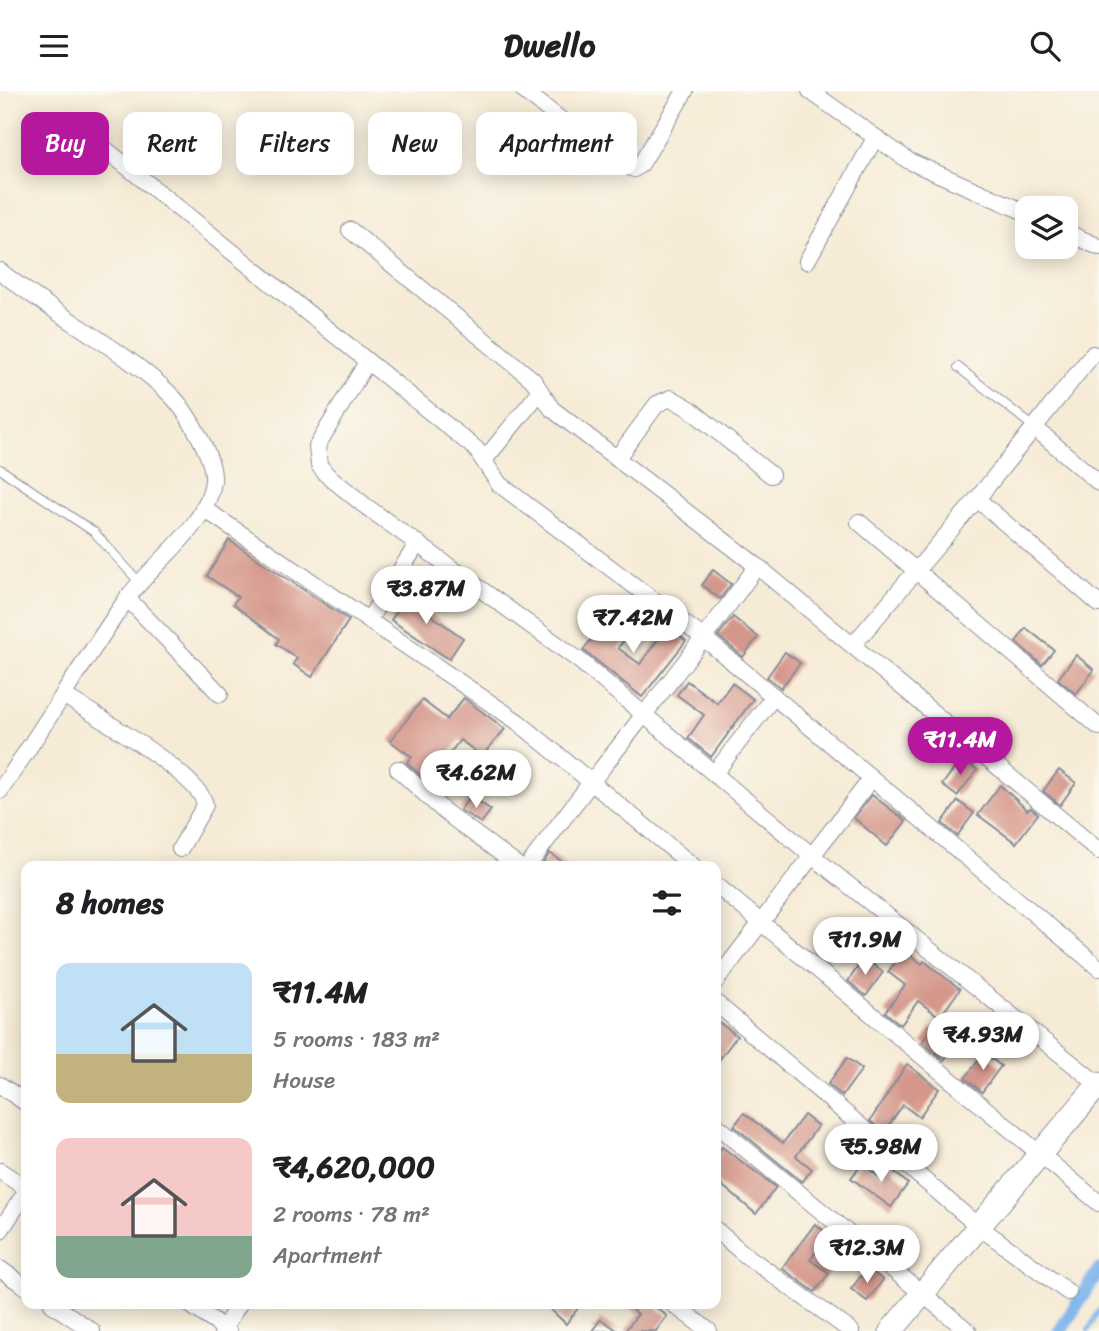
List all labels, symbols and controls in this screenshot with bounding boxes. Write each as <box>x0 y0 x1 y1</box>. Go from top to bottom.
text: Dwello <box>503 17 596 74</box>
icon: menu <box>35 27 73 65</box>
icon: search <box>1026 27 1064 65</box>
chip: Buy <box>21 112 109 175</box>
chip: Rent <box>123 112 222 175</box>
chip: Filters <box>236 112 354 175</box>
chip: New <box>368 112 462 175</box>
chip: Apartment <box>476 112 637 175</box>
map controls <box>1015 196 1078 259</box>
button: layers <box>1015 196 1078 259</box>
pin: ₹3.87M <box>369 567 483 626</box>
text: ₹3.87M <box>387 568 465 609</box>
pin: ₹7.42M <box>576 595 690 655</box>
text: ₹7.42M <box>593 597 673 638</box>
pin: ₹11.4M <box>903 717 1017 777</box>
text: ₹11.4M <box>924 719 996 760</box>
pin: ₹4.62M <box>419 751 533 810</box>
text: ₹4.62M <box>436 752 516 793</box>
text: 8 homes <box>56 876 164 930</box>
icon: filters <box>648 884 686 922</box>
pin: ₹11.9M <box>808 917 922 977</box>
text: ₹11.9M <box>829 919 901 960</box>
text: ₹11.4M <box>273 965 368 1019</box>
icon: home <box>112 991 196 1075</box>
pin: ₹4.93M <box>926 1013 1040 1072</box>
text: ₹4.93M <box>943 1014 1023 1055</box>
text: 5 rooms · 183 m² <box>273 1019 440 1060</box>
text: House <box>273 1060 335 1101</box>
pin: ₹5.98M <box>824 1125 938 1184</box>
text: ₹5.98M <box>841 1126 921 1167</box>
text: ₹4,620,000 <box>273 1140 435 1194</box>
icon: home <box>112 1166 196 1250</box>
text: 2 rooms · 78 m² <box>273 1194 430 1235</box>
pin: ₹12.3M <box>810 1225 924 1285</box>
text: ₹12.3M <box>830 1227 904 1268</box>
text: Apartment <box>273 1235 382 1276</box>

